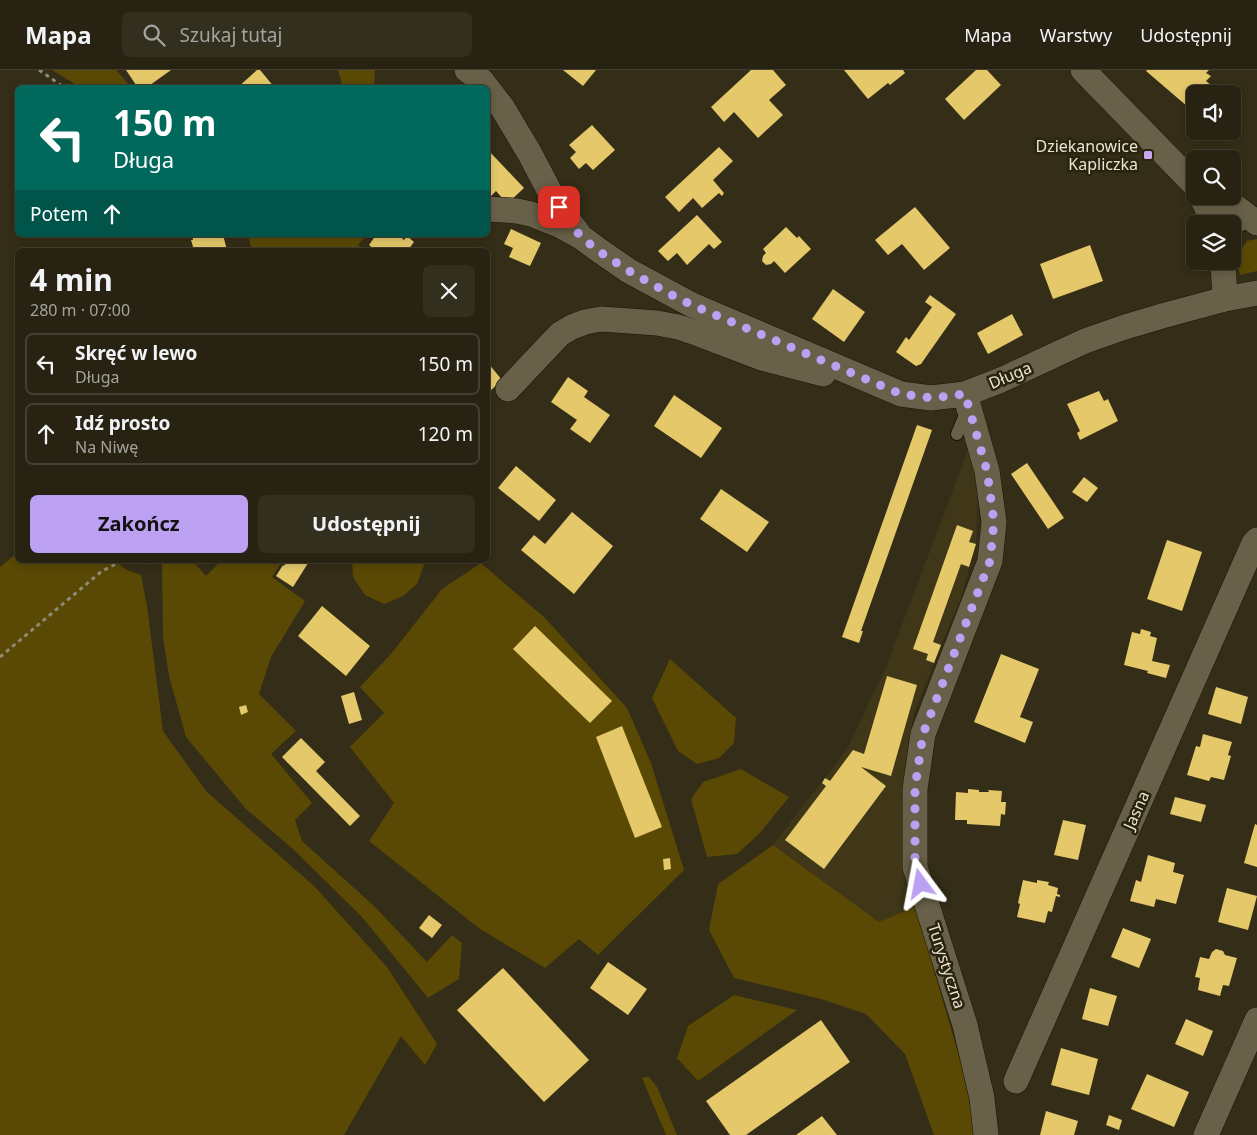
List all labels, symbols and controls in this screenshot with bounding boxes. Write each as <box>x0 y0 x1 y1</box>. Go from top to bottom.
search box <box>122 12 472 57</box>
text: Mapa <box>25 18 92 51</box>
icon: search <box>140 21 168 49</box>
text: Szukaj tutaj <box>180 22 282 48</box>
text: Mapa <box>964 23 1012 47</box>
text: Warstwy <box>1040 23 1112 47</box>
text: Udostępnij <box>1140 23 1232 47</box>
map controls <box>1186 85 1241 270</box>
button: sound <box>1186 85 1241 140</box>
text: 150 m <box>113 99 216 146</box>
icon: left <box>30 105 95 170</box>
place label: Dziekanowice Kapliczka <box>1035 135 1138 175</box>
text: Długa <box>113 144 174 174</box>
marker: Dziekanowice Kapliczka <box>1142 149 1154 161</box>
button: search <box>1186 150 1241 205</box>
pin <box>538 186 580 228</box>
icon: arrive <box>545 193 573 221</box>
icon: ahead <box>98 200 126 228</box>
text: Potem <box>30 201 88 227</box>
button: layers <box>1186 215 1241 270</box>
text: 4 min <box>30 259 113 300</box>
button: close <box>423 265 475 317</box>
text: 280 m · 07:00 <box>30 299 130 321</box>
text: Skręć w lewo <box>75 340 197 366</box>
icon: left <box>32 350 60 378</box>
text: 150 m <box>418 351 473 377</box>
street label: Długa <box>985 356 1035 394</box>
text: Długa <box>75 366 120 388</box>
text: Idź prosto <box>75 410 170 436</box>
icon: ahead <box>32 420 60 448</box>
text: 120 m <box>418 421 473 447</box>
text: Na Niwę <box>75 436 138 458</box>
button: Zakończ <box>30 495 248 553</box>
button: Udostępnij <box>258 495 475 553</box>
street label: Jasna <box>1117 787 1154 835</box>
position arrow <box>894 857 946 909</box>
street label: Turystyczna <box>923 921 971 1011</box>

